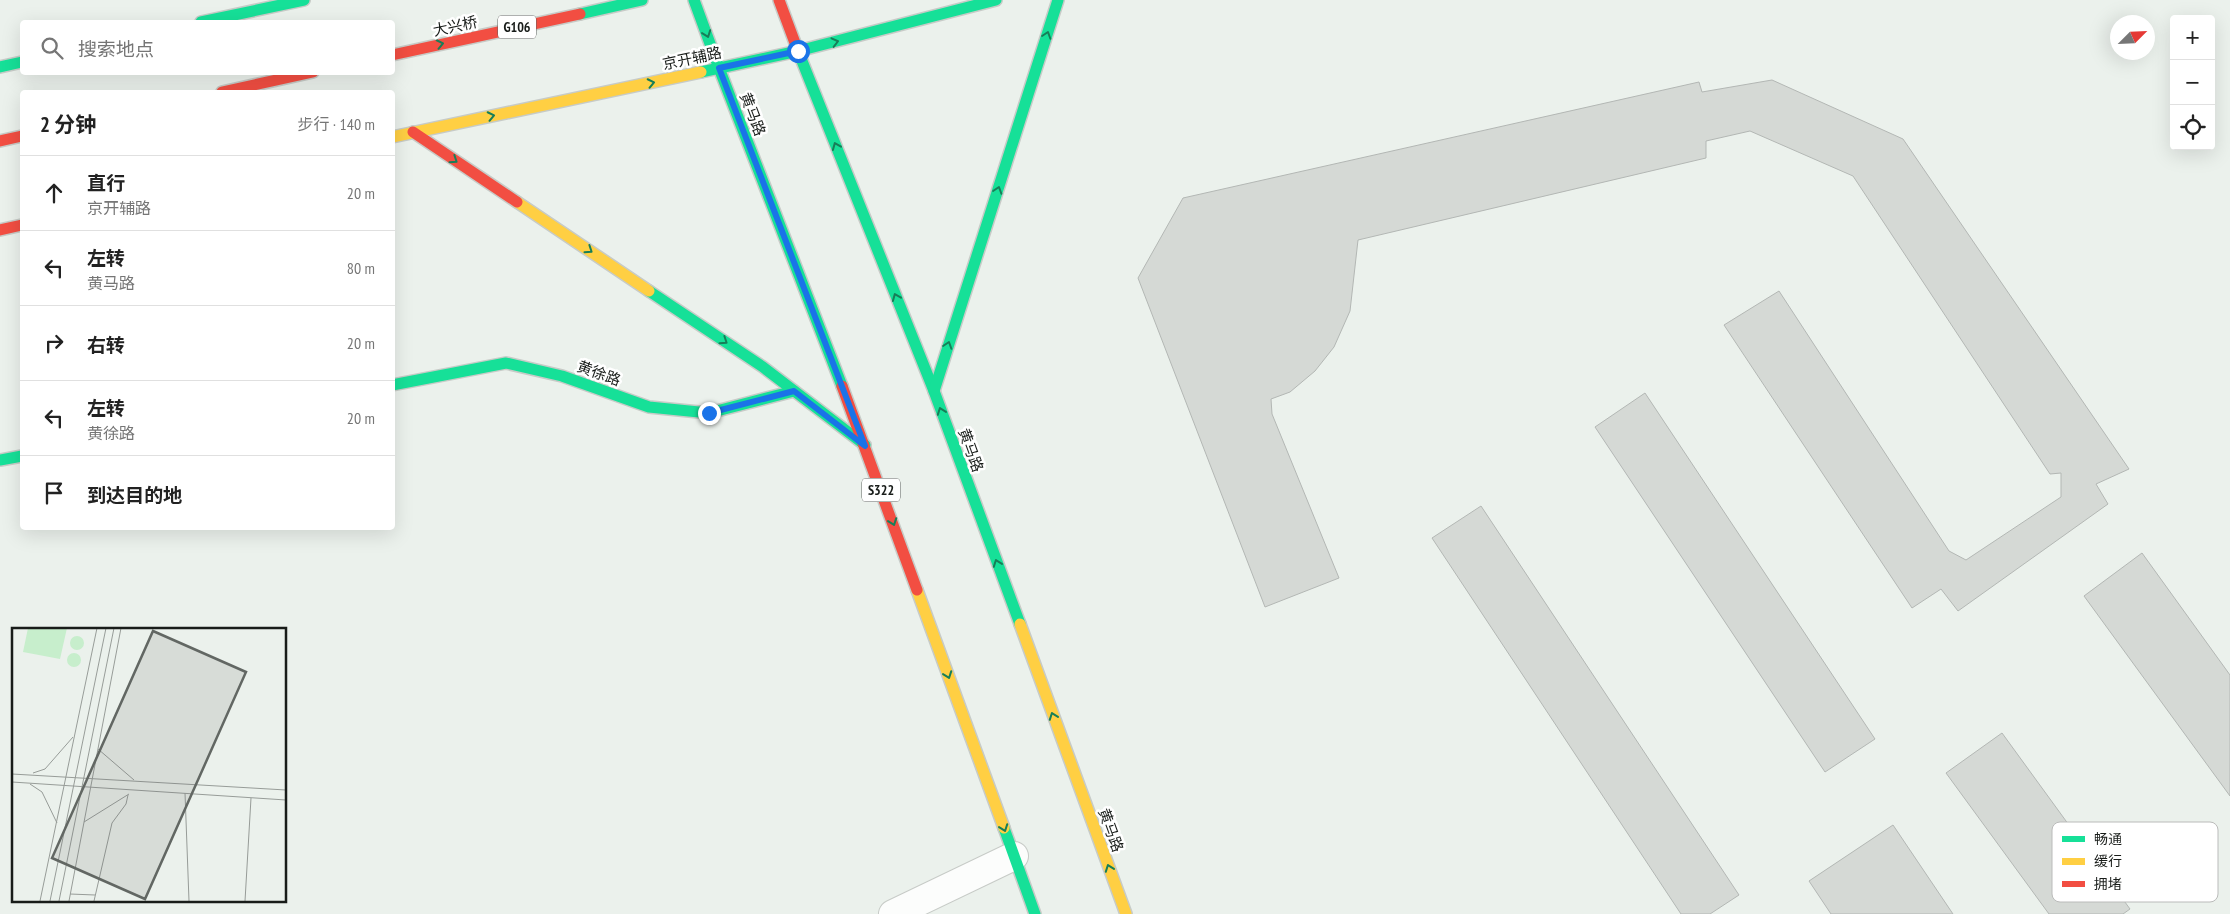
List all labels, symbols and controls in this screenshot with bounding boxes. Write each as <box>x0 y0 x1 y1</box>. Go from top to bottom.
street label: 大兴桥 <box>431 12 479 40</box>
north arrow <box>2110 15 2155 60</box>
map controls <box>2170 15 2215 150</box>
button: + <box>2170 15 2215 60</box>
road number: G106 <box>498 16 536 38</box>
search box <box>20 20 395 75</box>
one-way arrow <box>701 29 711 38</box>
one-way arrow <box>1041 31 1051 40</box>
icon: search <box>38 34 66 62</box>
text: 搜索地点 <box>78 37 154 61</box>
one-way arrow <box>830 37 839 47</box>
one-way arrow <box>436 40 445 50</box>
route start <box>787 40 810 63</box>
street label: 京开辅路 <box>661 42 723 74</box>
button: − <box>2170 60 2215 105</box>
one-way arrow <box>646 78 655 88</box>
street label: 黄马路 <box>736 90 770 138</box>
button: locate <box>2170 105 2215 150</box>
text: 2 分钟 <box>40 111 96 138</box>
one-way arrow <box>487 111 496 122</box>
text: 步行 · 140 m <box>297 114 375 134</box>
one-way arrow <box>832 142 842 151</box>
one-way arrow <box>448 153 457 163</box>
text: 直行 <box>87 171 125 195</box>
icon: ahead <box>40 179 68 207</box>
text: 20 m <box>347 183 375 203</box>
one-way arrow <box>992 186 1002 194</box>
text: 京开辅路 <box>87 198 151 218</box>
one-way arrow <box>583 244 592 253</box>
text: 左转 <box>87 246 125 270</box>
icon: left <box>40 254 68 282</box>
text: 80 m <box>347 258 375 278</box>
text: 黄马路 <box>87 273 135 293</box>
one-way arrow <box>892 293 902 302</box>
icon: right <box>40 329 68 357</box>
text: 右转 <box>87 333 125 357</box>
text: 20 m <box>347 333 375 353</box>
one-way arrow <box>718 334 727 344</box>
one-way arrow <box>943 341 953 349</box>
street label: 黄徐路 <box>575 356 623 390</box>
text: 左转 <box>87 396 125 420</box>
route end <box>698 402 721 425</box>
icon: left <box>40 404 68 432</box>
one-way arrow <box>937 407 947 416</box>
text: 20 m <box>347 408 375 428</box>
text: 黄徐路 <box>87 423 135 443</box>
street label: 黄马路 <box>954 426 988 474</box>
road number: S322 <box>862 478 900 502</box>
icon: arrive <box>40 479 68 507</box>
text: 到达目的地 <box>87 483 182 507</box>
one-way arrow <box>887 518 897 526</box>
one-way arrow <box>993 559 1003 568</box>
inset map <box>12 628 286 902</box>
one-way arrow <box>942 670 952 679</box>
one-way arrow <box>1049 712 1059 721</box>
street label: 黄马路 <box>1094 806 1128 854</box>
legend <box>2052 822 2218 902</box>
one-way arrow <box>998 823 1008 832</box>
text: 畅通 <box>2094 830 2122 848</box>
text: 缓行 <box>2094 852 2122 870</box>
one-way arrow <box>1105 864 1115 873</box>
text: 拥堵 <box>2094 875 2122 893</box>

